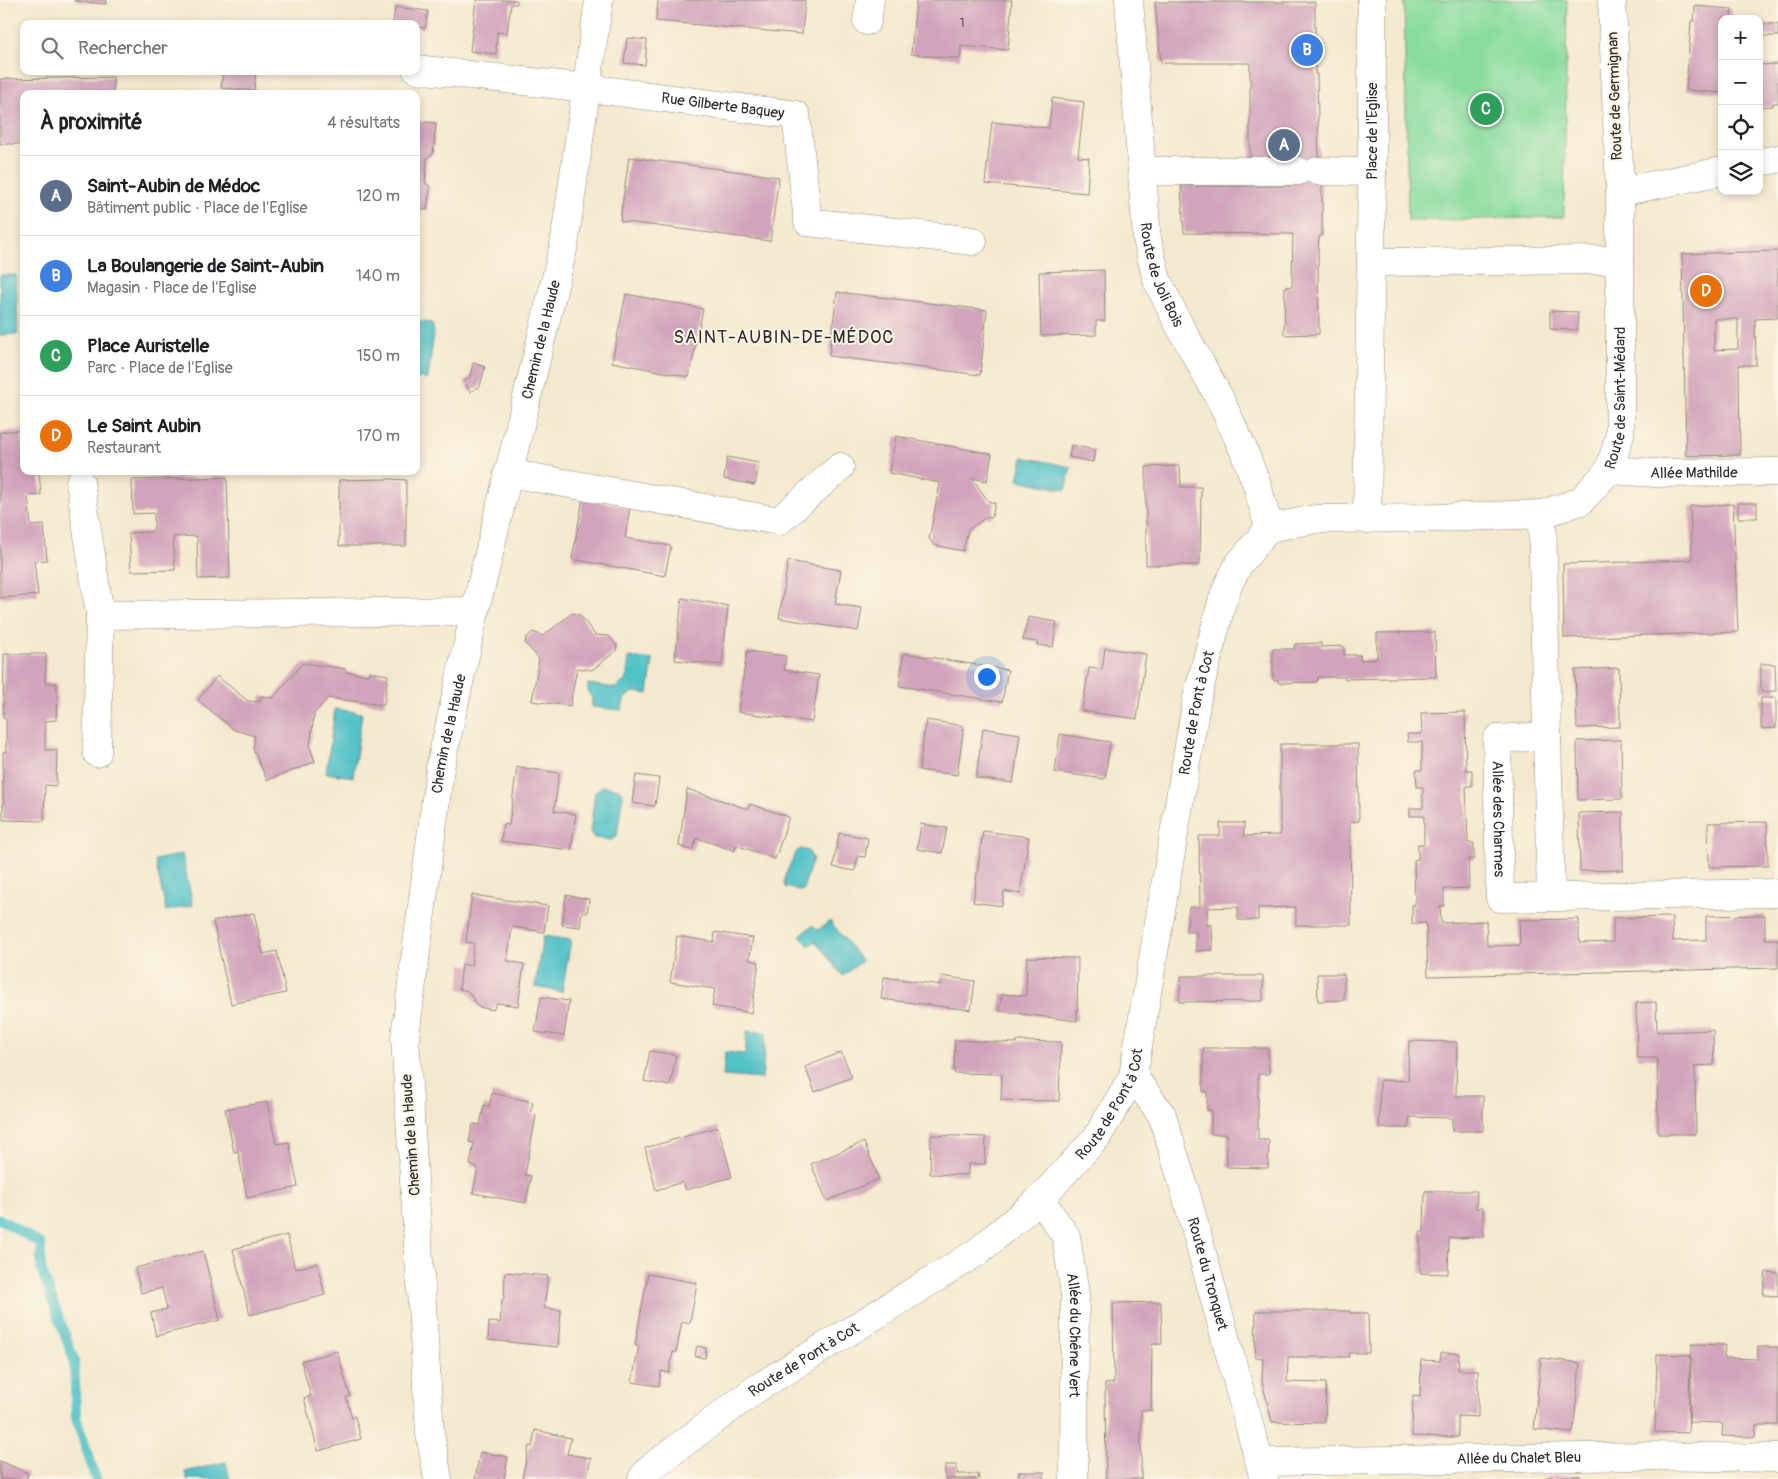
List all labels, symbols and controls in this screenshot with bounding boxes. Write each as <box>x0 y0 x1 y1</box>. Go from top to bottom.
map controls <box>1718 15 1763 195</box>
button: + <box>1718 15 1763 60</box>
house number: 1 <box>960 16 964 31</box>
search box <box>20 20 420 75</box>
pin: B <box>1291 31 1323 69</box>
street label: Route de Germignan <box>1603 31 1627 161</box>
icon: search <box>38 34 66 62</box>
text: Rechercher <box>78 36 168 60</box>
button: − <box>1718 60 1763 105</box>
street label: Place de l'Eglise <box>1362 82 1382 180</box>
street label: Rue Gilberte Baquey <box>660 88 786 123</box>
pin: C <box>1470 90 1502 128</box>
button: locate <box>1718 105 1763 150</box>
text: À proximité <box>40 109 143 136</box>
text: 4 résultats <box>327 113 400 133</box>
pin: A <box>1268 126 1300 164</box>
button: layers <box>1718 150 1763 195</box>
text: Saint-Aubin de Médoc <box>87 174 261 198</box>
text: A <box>51 186 61 206</box>
text: 120 m <box>356 186 400 206</box>
text: Bâtiment public · Place de l'Eglise <box>87 198 307 218</box>
street label: Route de Joli Bois <box>1136 222 1188 330</box>
text: La Boulangerie de Saint-Aubin <box>87 254 324 278</box>
text: B <box>51 266 61 286</box>
text: 140 m <box>356 266 400 286</box>
pin: D <box>1690 272 1722 310</box>
street label: Chemin de la Haude <box>517 277 565 401</box>
text: Magasin · Place de l'Eglise <box>87 278 256 298</box>
district label: SAINT-AUBIN-DE-MÉDOC <box>674 326 894 349</box>
street label: Route de Saint-Médard <box>1600 327 1630 472</box>
text: Place Auristelle <box>87 334 209 358</box>
text: C <box>51 346 61 366</box>
text: 150 m <box>356 346 400 366</box>
text: Parc · Place de l'Eglise <box>87 358 233 378</box>
text: Le Saint Aubin <box>87 414 201 438</box>
text: D <box>51 426 61 446</box>
text: 170 m <box>357 426 400 446</box>
text: Restaurant <box>87 438 161 458</box>
street label: Allée Mathilde <box>1650 463 1738 483</box>
street label: Route de Pont à Cot <box>1175 648 1219 776</box>
your location <box>974 664 1000 690</box>
street label: Chemin de la Haude <box>427 671 470 795</box>
street label: Allée des Charmes <box>1488 760 1509 878</box>
street label: Route de Pont à Cot <box>1071 1046 1147 1164</box>
street label: Chemin de la Haude <box>397 1073 425 1196</box>
street label: Route du Tronquet <box>1183 1215 1233 1334</box>
street label: Allée du Chêne Vert <box>1062 1271 1085 1399</box>
street label: Route de Pont à Cot <box>745 1318 863 1401</box>
street label: Allée du Chalet Bleu <box>1457 1447 1581 1468</box>

